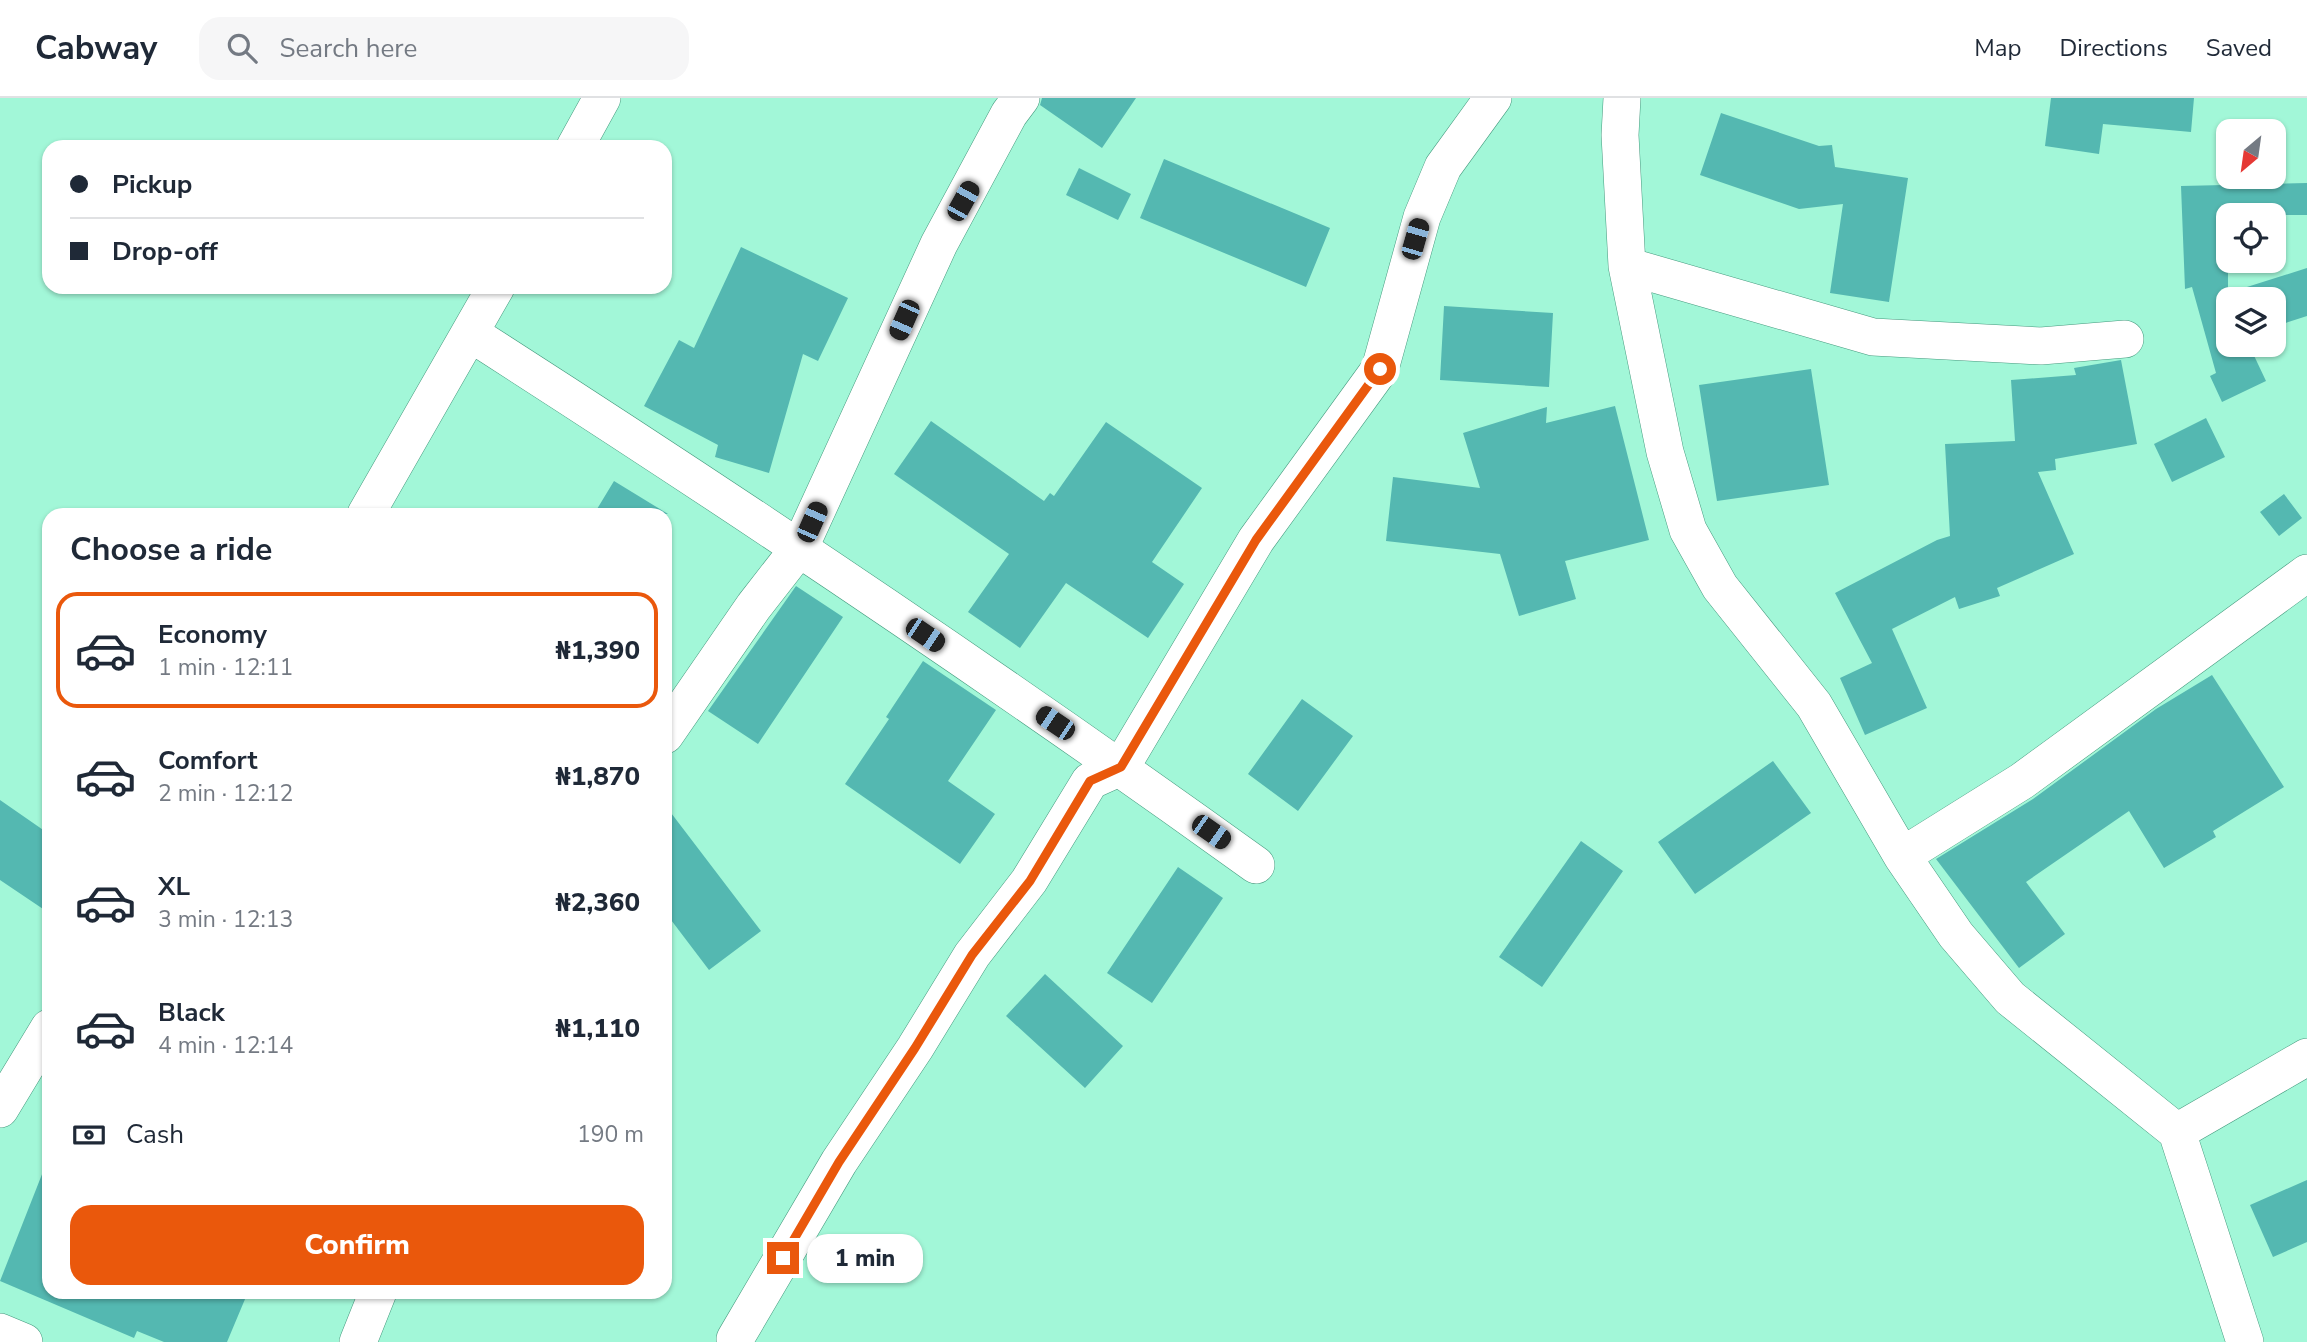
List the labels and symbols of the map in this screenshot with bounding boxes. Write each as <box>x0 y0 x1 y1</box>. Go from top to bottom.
north arrow <box>2216 119 2286 189</box>
car <box>944 178 983 224</box>
car <box>1400 216 1431 262</box>
car <box>886 297 923 343</box>
route start <box>1364 353 1396 385</box>
car <box>794 499 831 545</box>
car <box>902 615 949 655</box>
car <box>1032 703 1079 743</box>
car <box>1188 811 1235 853</box>
callout: 1 min <box>808 1234 923 1282</box>
route end <box>767 1242 799 1274</box>

